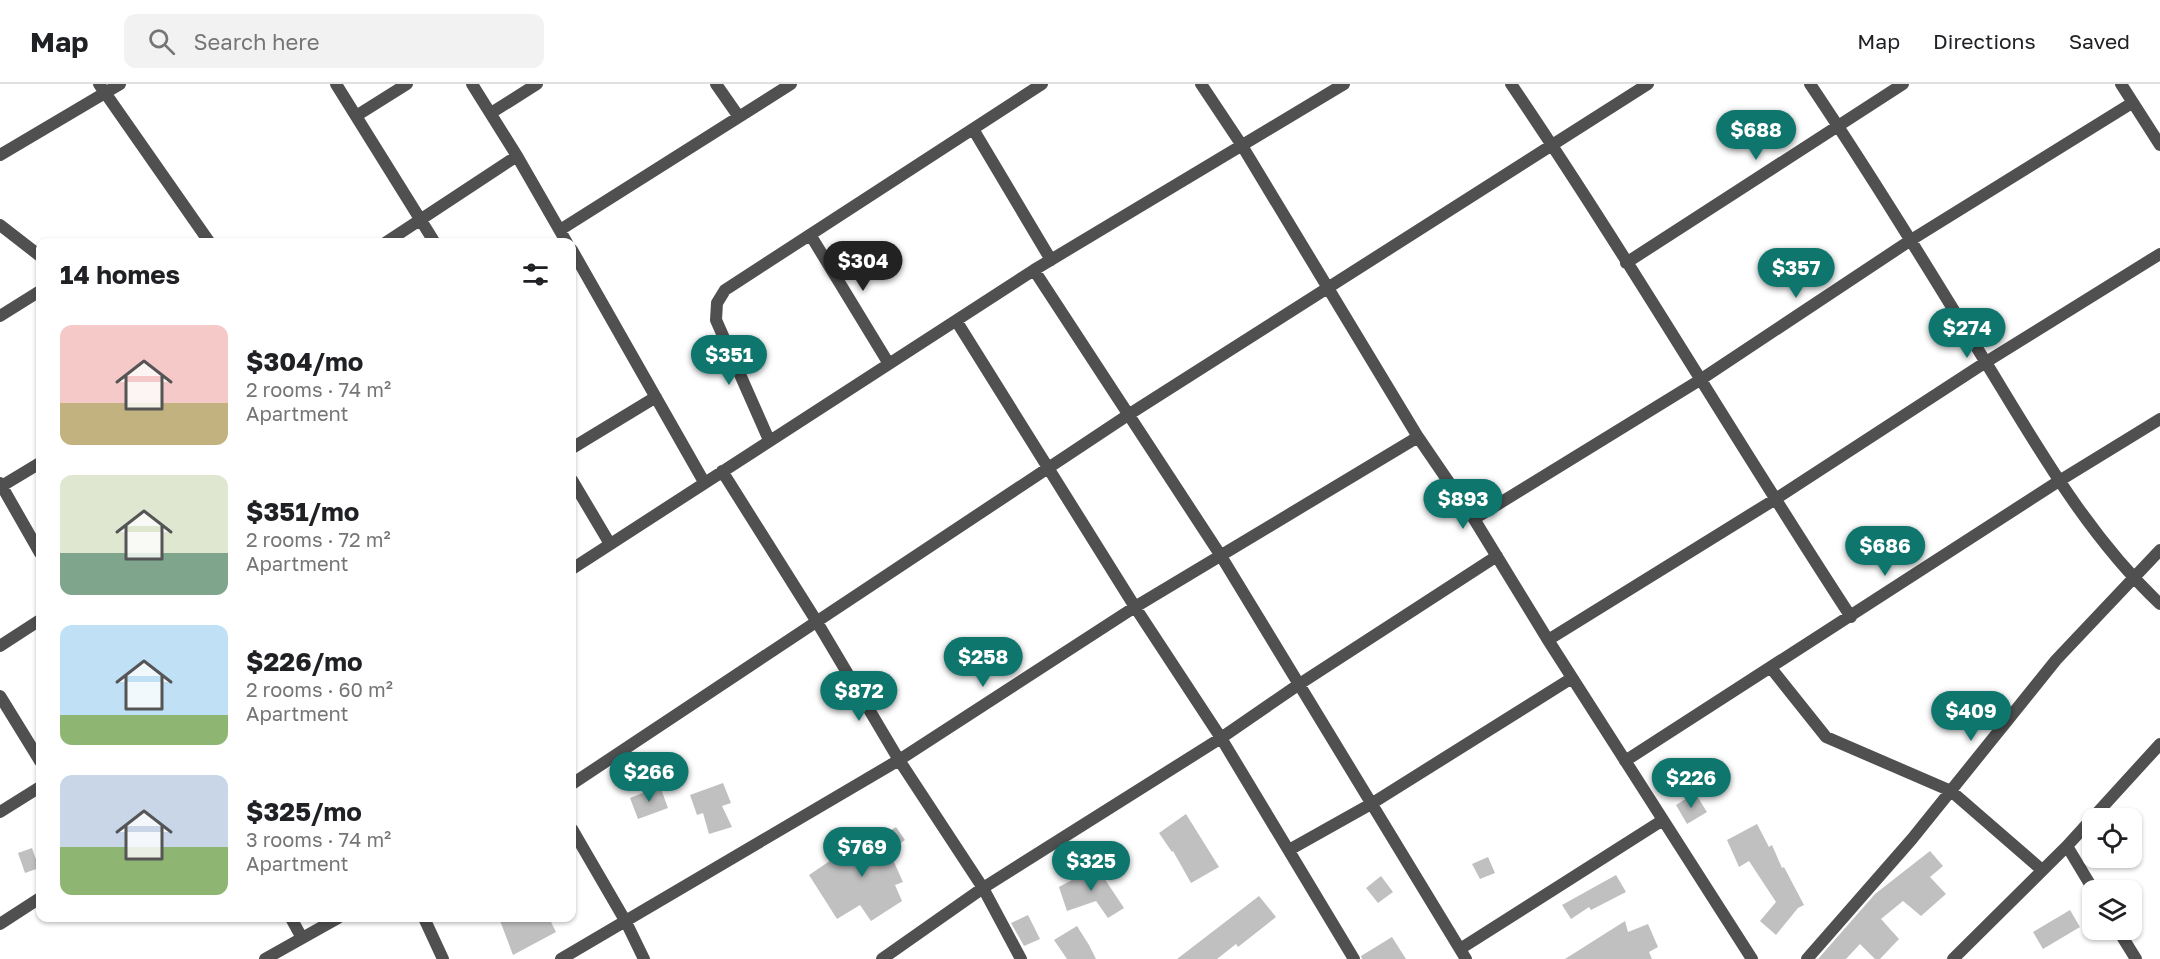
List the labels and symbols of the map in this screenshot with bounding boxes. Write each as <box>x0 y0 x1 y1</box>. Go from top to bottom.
pin: $688 <box>1720 110 1792 161</box>
pin: $304 <box>827 241 899 292</box>
pin: $357 <box>1760 248 1832 299</box>
pin: $274 <box>1931 308 2003 359</box>
pin: $351 <box>693 335 765 386</box>
pin: $893 <box>1427 479 1499 530</box>
pin: $686 <box>1849 526 1921 577</box>
pin: $258 <box>947 637 1019 688</box>
pin: $872 <box>823 671 895 722</box>
pin: $409 <box>1935 691 2007 742</box>
pin: $266 <box>613 752 685 803</box>
pin: $226 <box>1655 758 1727 809</box>
pin: $769 <box>826 827 898 878</box>
pin: $325 <box>1055 841 1127 892</box>

